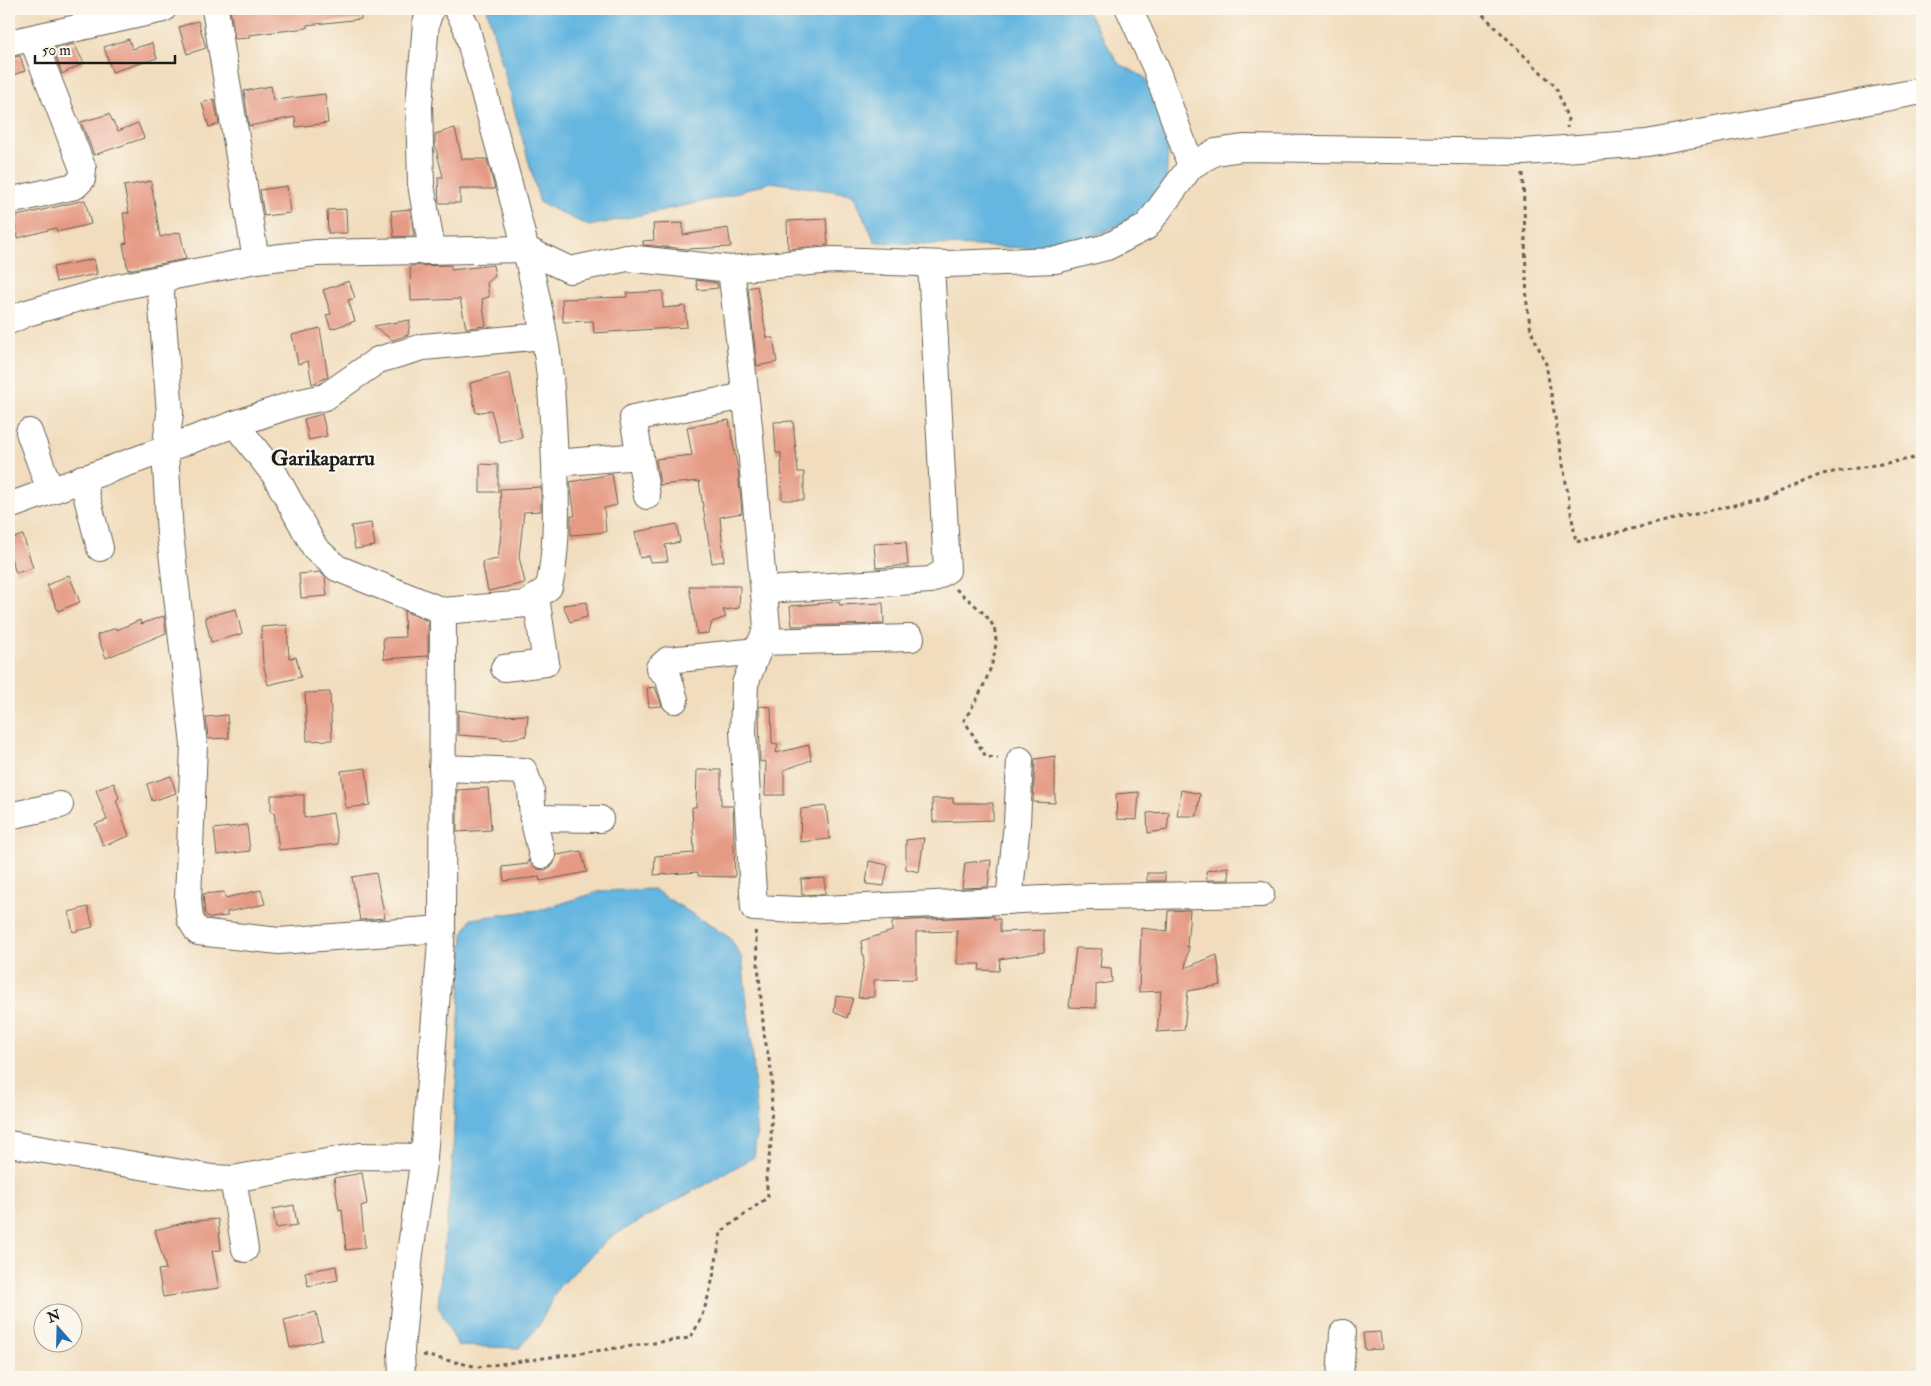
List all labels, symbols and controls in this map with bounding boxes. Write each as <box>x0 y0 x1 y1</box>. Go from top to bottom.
scale bar <box>35 32 175 64</box>
text: 50 m <box>42 41 71 60</box>
district label: Garikaparru <box>271 445 375 472</box>
north arrow <box>32 1304 82 1354</box>
text: N <box>44 1306 63 1327</box>

